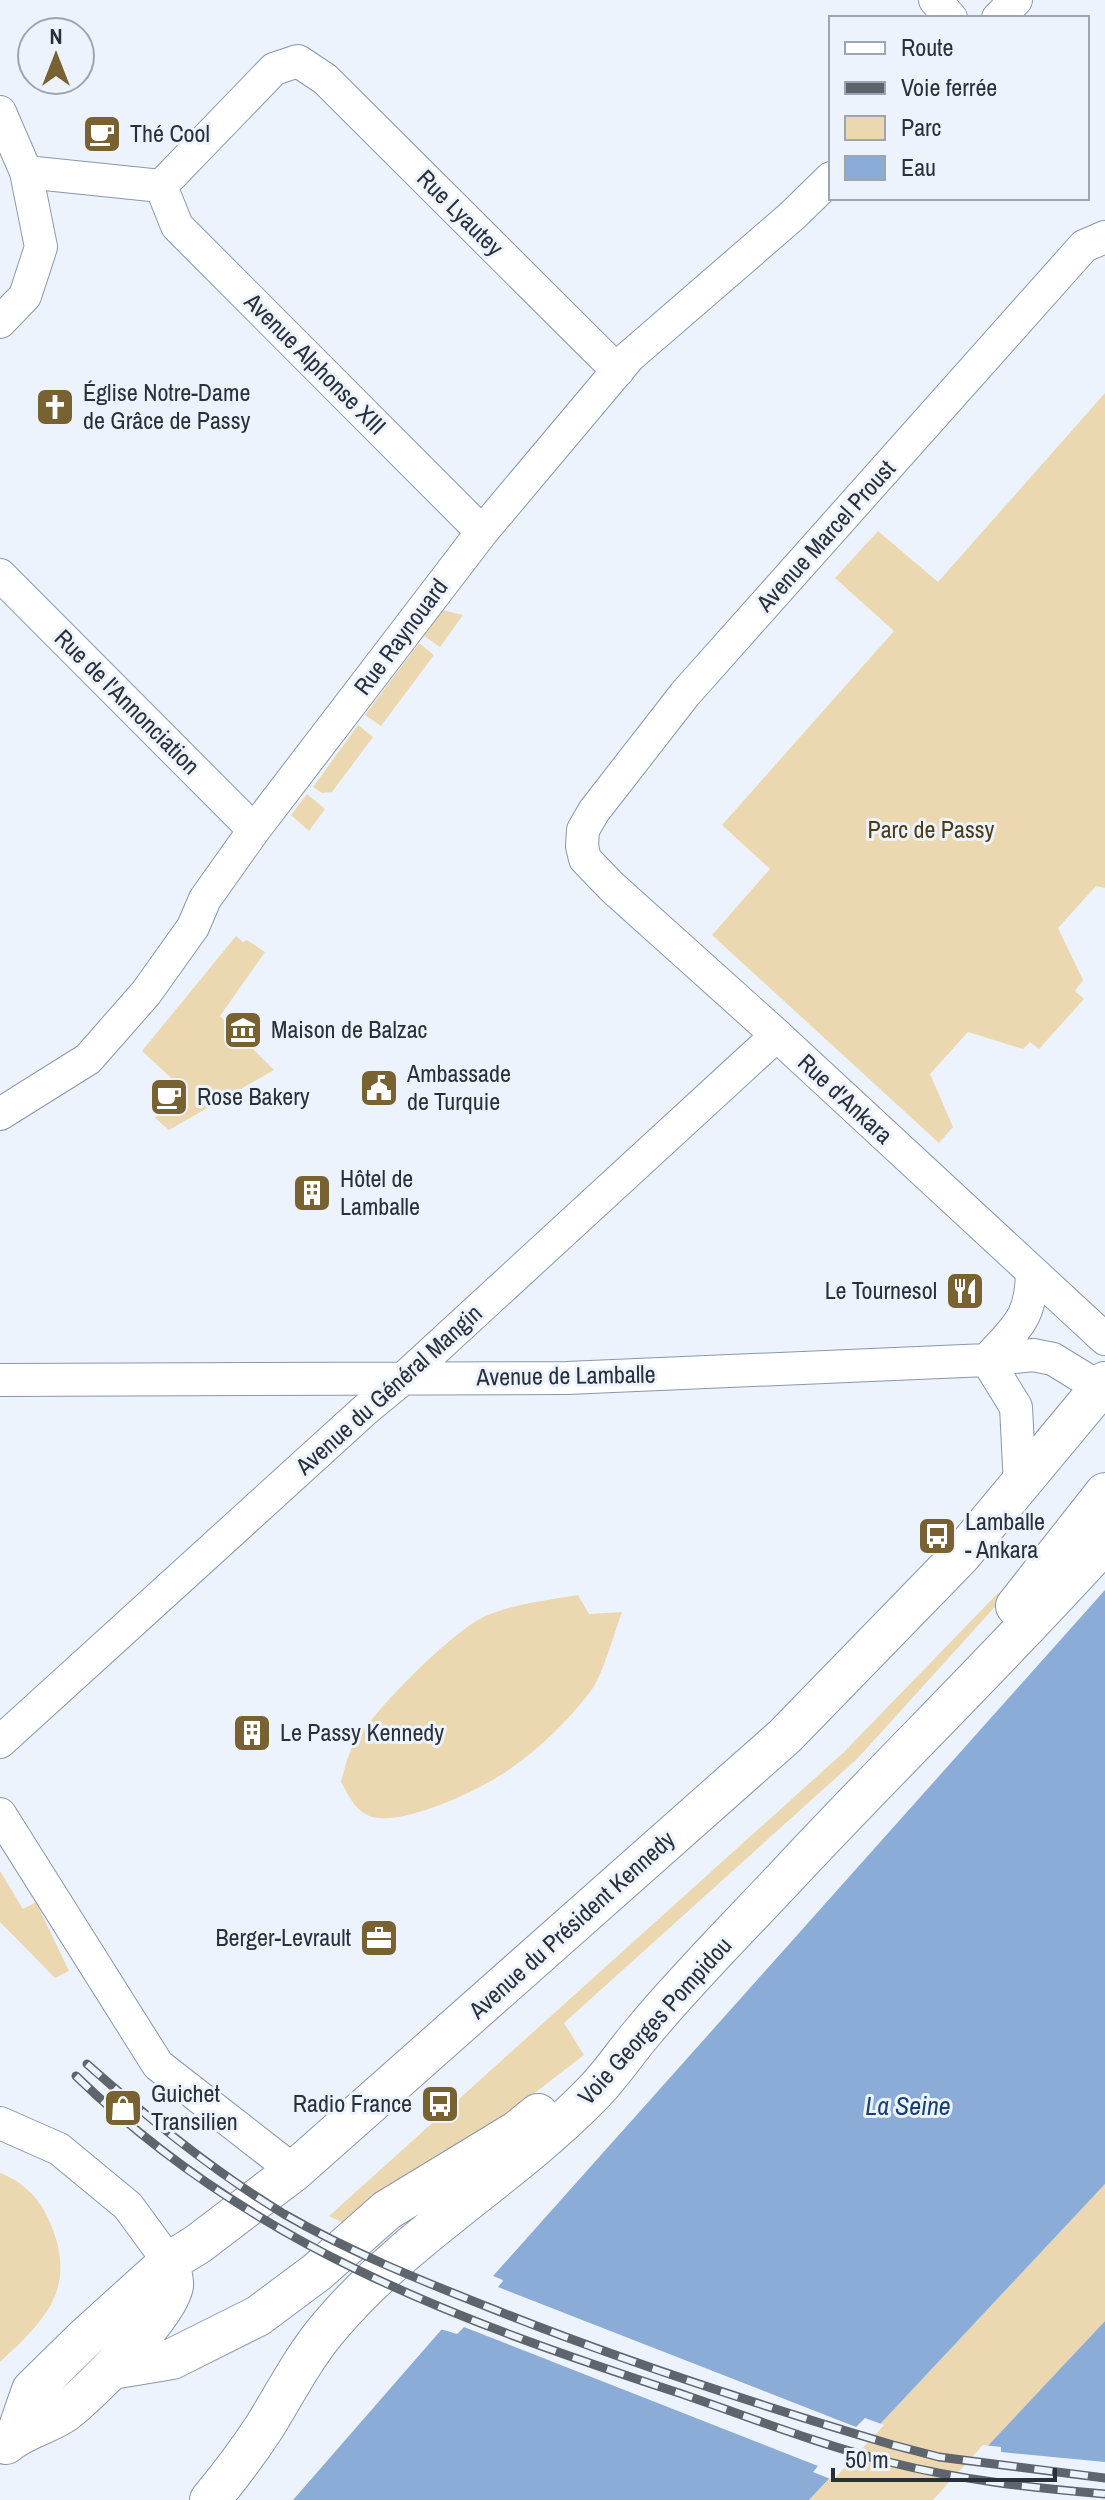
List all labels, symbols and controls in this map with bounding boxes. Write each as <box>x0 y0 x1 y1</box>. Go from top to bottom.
north arrow <box>16 16 96 96</box>
legend <box>829 16 1089 200</box>
text: N <box>49 21 63 51</box>
text: Route <box>901 31 954 63</box>
text: Voie ferrée <box>901 71 997 103</box>
text: Parc <box>901 111 942 143</box>
cafe icon: Thé Cool <box>81 113 123 155</box>
place label: Thé Cool <box>130 117 210 149</box>
text: Eau <box>901 151 936 183</box>
street label: Rue Lyautey <box>411 162 511 263</box>
street label: Avenue Alphonse XIII <box>237 285 393 441</box>
place label: Église Notre-Dame de Grâce de Passy <box>83 376 251 436</box>
church icon: Église Notre-Dame de Grâce de Passy <box>34 386 76 428</box>
street label: Avenue Marcel Proust <box>748 452 902 619</box>
street label: Rue Raynouard <box>346 572 454 701</box>
street label: Rue de l'Annonciation <box>48 622 207 781</box>
park label: Parc de Passy <box>868 813 995 845</box>
museum icon: Maison de Balzac <box>222 1009 264 1051</box>
place label: Maison de Balzac <box>271 1013 428 1045</box>
street label: Rue d'Ankara <box>791 1046 900 1150</box>
place label: Ambassade de Turquie <box>406 1057 511 1117</box>
public building icon: Ambassade de Turquie <box>358 1067 400 1109</box>
cafe icon: Rose Bakery <box>148 1076 190 1118</box>
place label: Rose Bakery <box>197 1080 310 1112</box>
place label: Hôtel de Lamballe <box>340 1162 420 1222</box>
building icon: Hôtel de Lamballe <box>291 1172 333 1214</box>
restaurant icon: Le Tournesol <box>944 1270 986 1312</box>
place label: Le Tournesol <box>825 1274 937 1306</box>
street label: Avenue du Général Mangin <box>288 1297 488 1482</box>
street label: Avenue de Lamballe <box>475 1357 656 1393</box>
place label: Lamballe - Ankara <box>965 1505 1045 1565</box>
bus stop icon: Lamballe - Ankara <box>916 1515 958 1557</box>
building icon: Le Passy Kennedy <box>231 1712 273 1754</box>
place label: Le Passy Kennedy <box>280 1716 444 1748</box>
street label: Avenue du Président Kennedy <box>461 1823 681 2026</box>
office icon: Berger-Levrault <box>358 1917 400 1959</box>
place label: Berger-Levrault <box>215 1921 352 1953</box>
street label: Voie Georges Pompidou <box>570 1930 738 2111</box>
place label: Guichet Transilien <box>151 2077 238 2137</box>
bus stop icon: Radio France <box>419 2083 461 2125</box>
shop icon: Guichet Transilien <box>102 2087 144 2129</box>
place label: Radio France <box>293 2087 412 2119</box>
water label: La Seine <box>865 2088 951 2123</box>
scale bar <box>833 2432 1055 2482</box>
text: 50 m <box>845 2443 889 2475</box>

